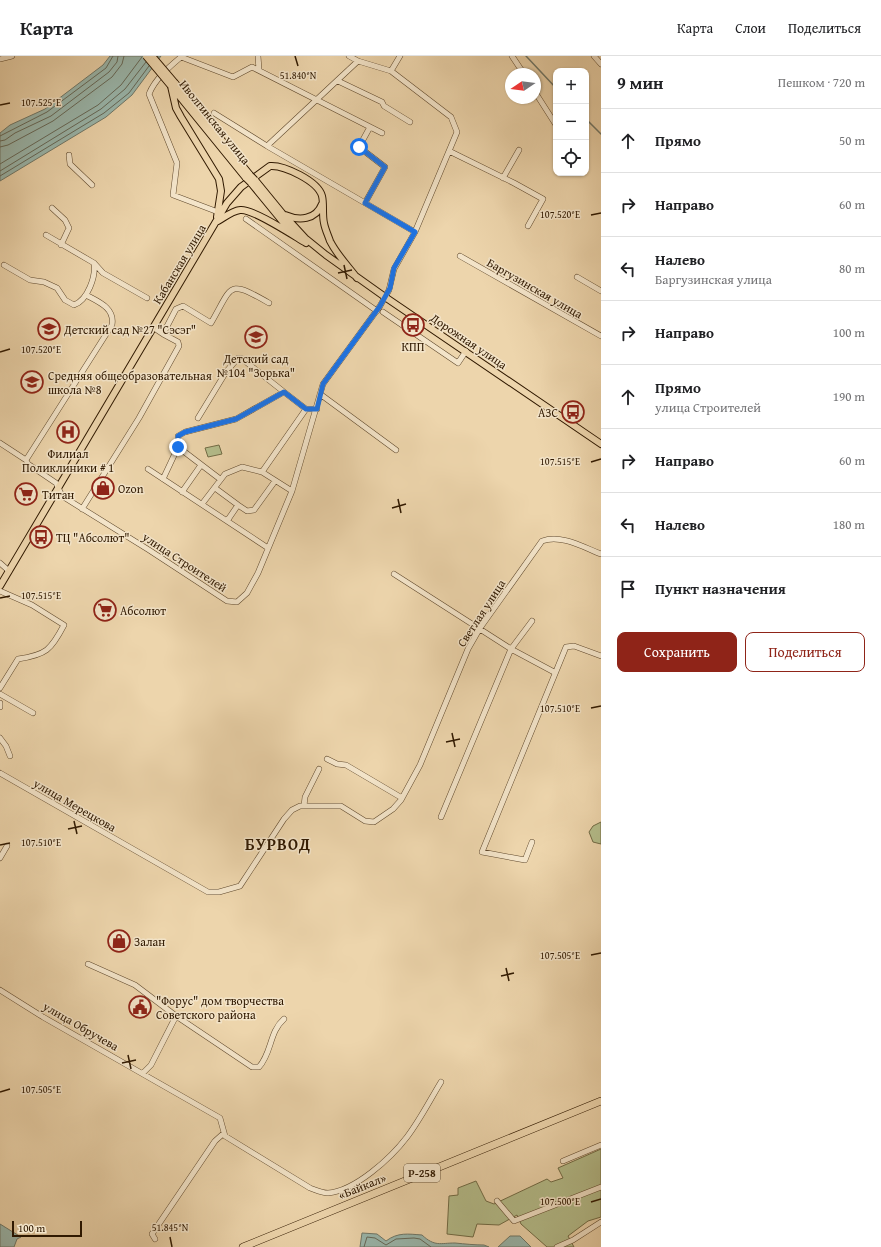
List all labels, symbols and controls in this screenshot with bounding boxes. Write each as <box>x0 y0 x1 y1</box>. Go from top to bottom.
text: Карта <box>20 14 73 42</box>
text: Карта <box>677 18 713 38</box>
text: Слои <box>735 18 766 38</box>
text: Поделиться <box>788 18 861 38</box>
text: 51.840°N <box>280 68 317 83</box>
north arrow <box>505 68 541 104</box>
map controls <box>553 68 589 176</box>
button: + <box>553 68 589 104</box>
text: 9 мин <box>617 70 663 95</box>
text: Пешком · 720 m <box>778 73 865 92</box>
street label: Иволгинская улица <box>176 76 255 168</box>
text: 107.525°E <box>21 95 61 110</box>
button: − <box>553 104 589 140</box>
icon: ahead <box>617 130 639 152</box>
text: Прямо <box>655 130 701 151</box>
text: 50 m <box>839 131 865 150</box>
route start <box>350 138 368 156</box>
button: locate <box>553 140 589 176</box>
icon: right <box>617 194 639 216</box>
text: Направо <box>655 194 714 215</box>
text: 60 m <box>839 195 865 214</box>
text: 107.520°E <box>540 207 580 222</box>
street label: Кабанская улица <box>148 221 210 307</box>
text: Налево <box>655 249 705 270</box>
street label: Баргузинская улица <box>484 254 586 322</box>
icon: left <box>617 258 639 280</box>
text: 80 m <box>839 259 865 278</box>
text: Баргузинская улица <box>655 270 772 289</box>
street label: Дорожная улица <box>427 309 511 373</box>
bus stop icon: КПП <box>400 312 426 338</box>
school or university icon: Детский сад №27 "Сэсэг" <box>36 316 62 342</box>
place label: Детский сад №27 "Сэсэг" <box>63 321 196 338</box>
icon: right <box>617 322 639 344</box>
text: Направо <box>655 322 714 343</box>
text: 100 m <box>833 323 865 342</box>
school or university icon: Детский сад №104 "Зорька" <box>243 324 269 350</box>
place label: КПП <box>402 338 425 355</box>
text: 107.520°E <box>21 342 61 357</box>
place label: Детский сад №104 "Зорька" <box>217 350 295 381</box>
place label: Средняя общеобразовательная школа №8 <box>48 367 212 398</box>
school or university icon: Средняя общеобразовательная школа №8 <box>19 369 45 395</box>
text: Прямо <box>655 377 701 398</box>
icon: ahead <box>617 386 639 408</box>
text: 190 m <box>833 387 865 406</box>
text: улица Строителей <box>655 398 761 417</box>
bus stop icon: АЗС <box>560 399 586 425</box>
place label: АЗС <box>538 404 558 421</box>
hospital icon: Филиал Поликлиники # 1 <box>55 419 81 445</box>
route end <box>169 438 187 456</box>
place label: Филиал Поликлиники # 1 <box>22 445 114 476</box>
icon: right <box>617 450 639 472</box>
text: Направо <box>655 450 714 471</box>
text: 60 m <box>839 451 865 470</box>
text: 107.515°E <box>540 454 580 469</box>
shop icon: Ozon <box>90 475 116 501</box>
place label: Ozon <box>118 480 144 497</box>
supermarket icon: Титан <box>13 481 39 507</box>
place label: Титан <box>42 486 74 503</box>
icon: left <box>617 514 639 536</box>
text: Налево <box>655 514 705 535</box>
text: 180 m <box>833 515 865 534</box>
bus stop icon: ТЦ "Абсолют" <box>28 524 54 550</box>
street label: улица Строителей <box>138 528 231 596</box>
place label: ТЦ "Абсолют" <box>56 529 130 546</box>
street label: Светлая улица <box>453 576 509 650</box>
icon: arrive <box>617 578 639 600</box>
text: Пункт назначения <box>655 578 786 599</box>
text: 107.515°E <box>21 588 61 603</box>
supermarket icon: Абсолют <box>92 597 118 623</box>
place label: Абсолют <box>120 602 166 619</box>
button: Сохранить <box>617 632 737 672</box>
button: Поделиться <box>745 632 865 672</box>
text: 107.510°E <box>540 701 580 716</box>
street label: улица Мерецкова <box>30 774 120 836</box>
district label: БУРВОД <box>245 832 311 856</box>
text: 107.510°E <box>21 835 61 850</box>
shop icon: Залан <box>106 928 132 954</box>
place label: Залан <box>134 933 165 950</box>
text: 107.505°E <box>540 948 580 963</box>
place label: "Форус" дом творчества Советского района <box>156 992 284 1023</box>
public building icon: "Форус" дом творчества Советского района <box>127 994 153 1020</box>
street label: улица Обручева <box>39 997 122 1055</box>
text: 107.505°E <box>21 1082 61 1097</box>
road number: Р-258 <box>404 1164 440 1182</box>
street label: «Байкал» <box>336 1169 388 1203</box>
text: 107.500°E <box>540 1194 580 1209</box>
scale bar <box>12 1219 82 1238</box>
text: 100 m <box>18 1220 45 1236</box>
text: 51.845°N <box>152 1220 189 1235</box>

